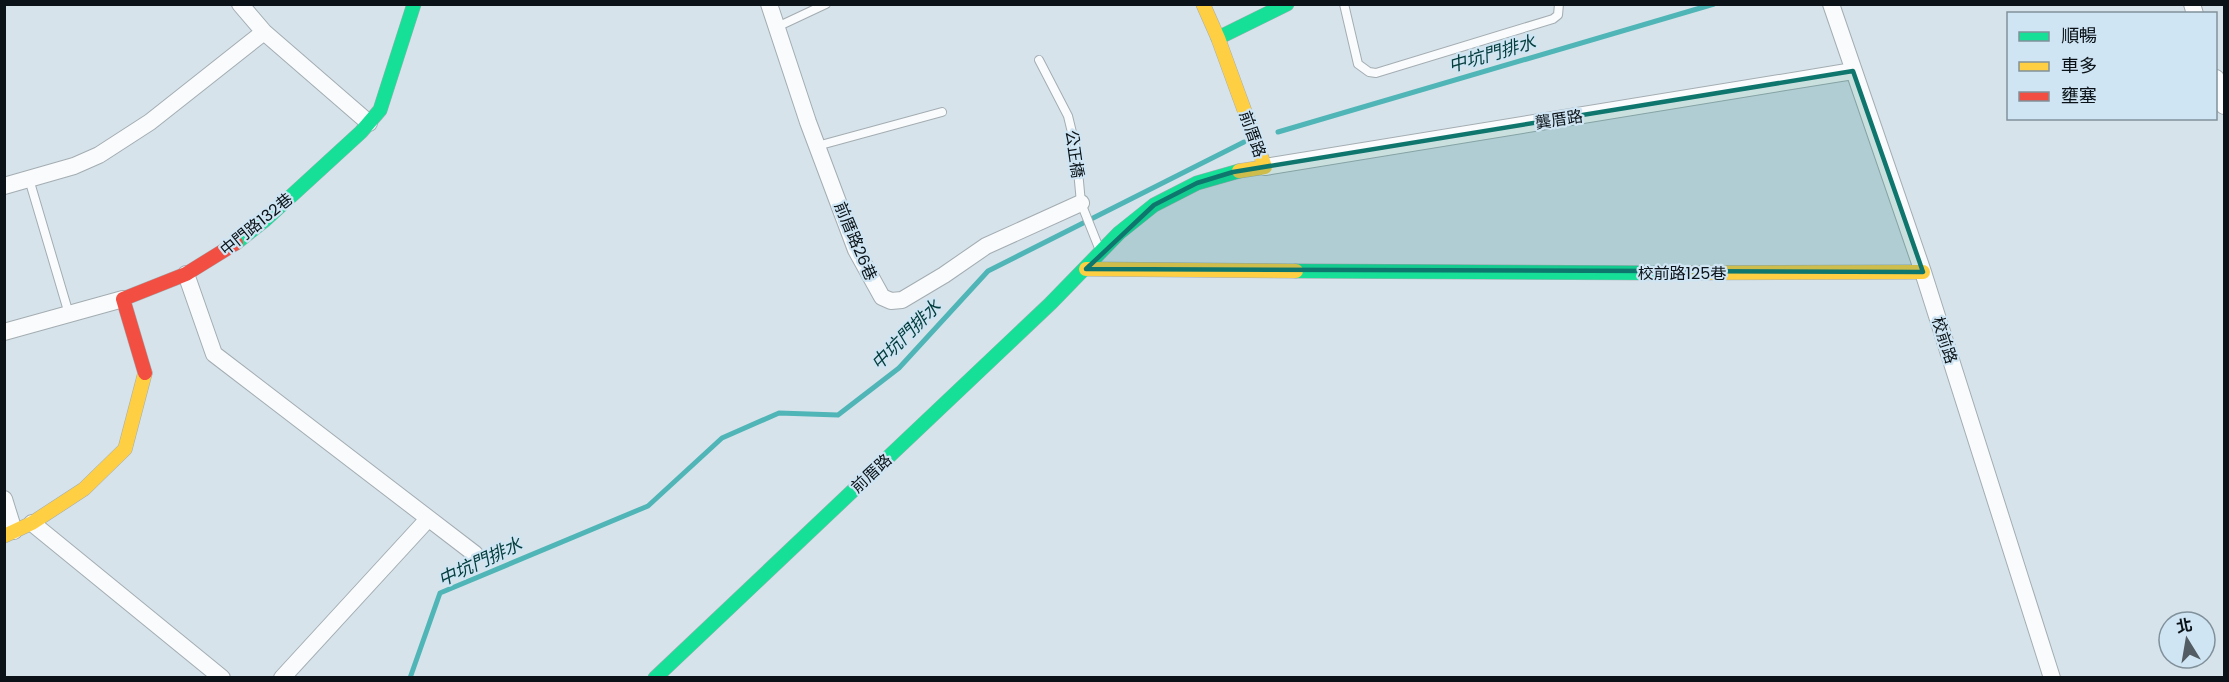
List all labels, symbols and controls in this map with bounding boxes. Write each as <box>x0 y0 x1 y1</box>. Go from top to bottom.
legend <box>2007 12 2217 120</box>
text: 順暢 <box>2061 23 2097 48</box>
water label: 中坑門排水 <box>1445 29 1540 78</box>
text: 車多 <box>2061 53 2097 78</box>
text: 壅塞 <box>2061 83 2097 108</box>
street label: 龔厝路 <box>1534 104 1585 135</box>
street label: 前厝路 <box>1234 108 1272 161</box>
street label: 公正橋 <box>1060 129 1089 179</box>
street label: 中門路132巷 <box>215 188 298 261</box>
street label: 前厝路26巷 <box>829 198 882 284</box>
street label: 校前路125巷 <box>1638 262 1726 285</box>
water label: 中坑門排水 <box>865 293 947 375</box>
street label: 校前路 <box>1926 314 1963 367</box>
street label: 前厝路 <box>846 449 897 498</box>
water label: 中坑門排水 <box>434 531 527 592</box>
north arrow <box>2157 610 2217 670</box>
text: 北 <box>2174 613 2194 639</box>

